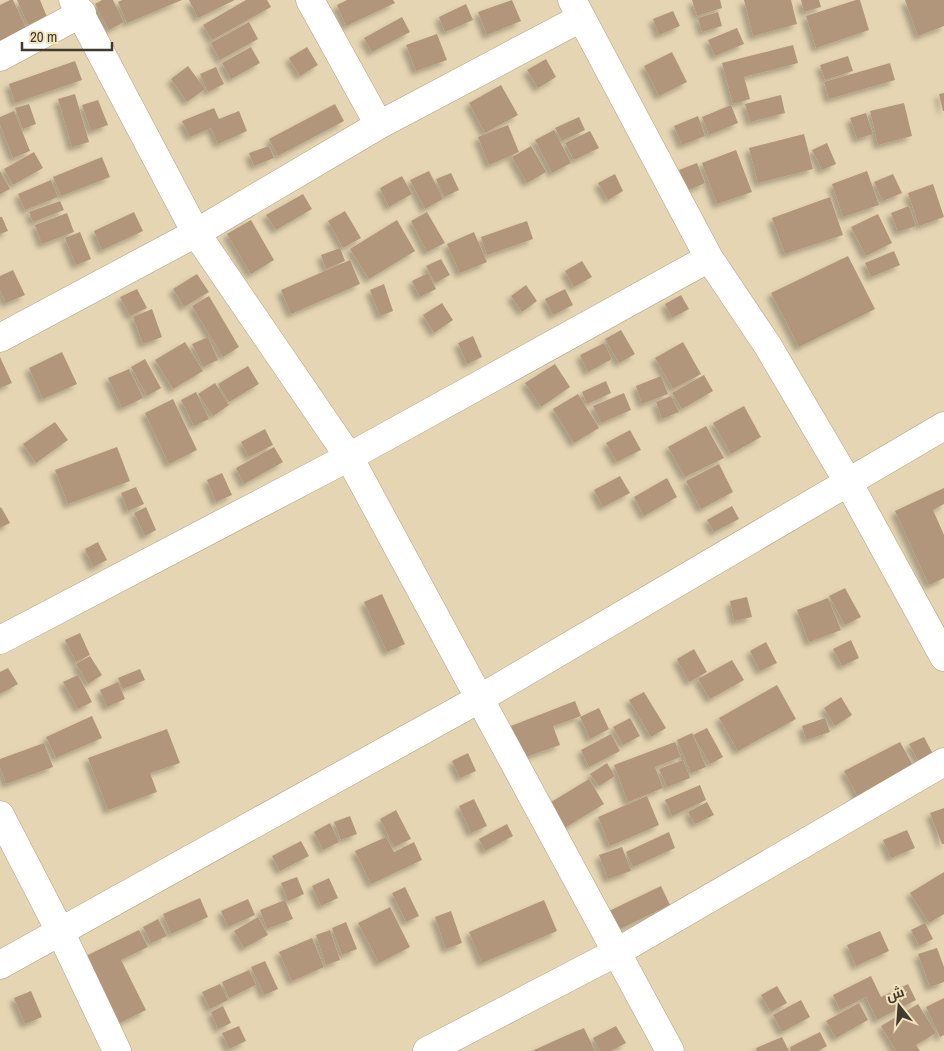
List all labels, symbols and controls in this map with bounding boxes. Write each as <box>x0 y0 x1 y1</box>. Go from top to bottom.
scale bar <box>22 20 112 52</box>
text: 20 m <box>30 26 57 47</box>
north arrow <box>874 981 924 1031</box>
text: ش <box>884 982 906 1005</box>

